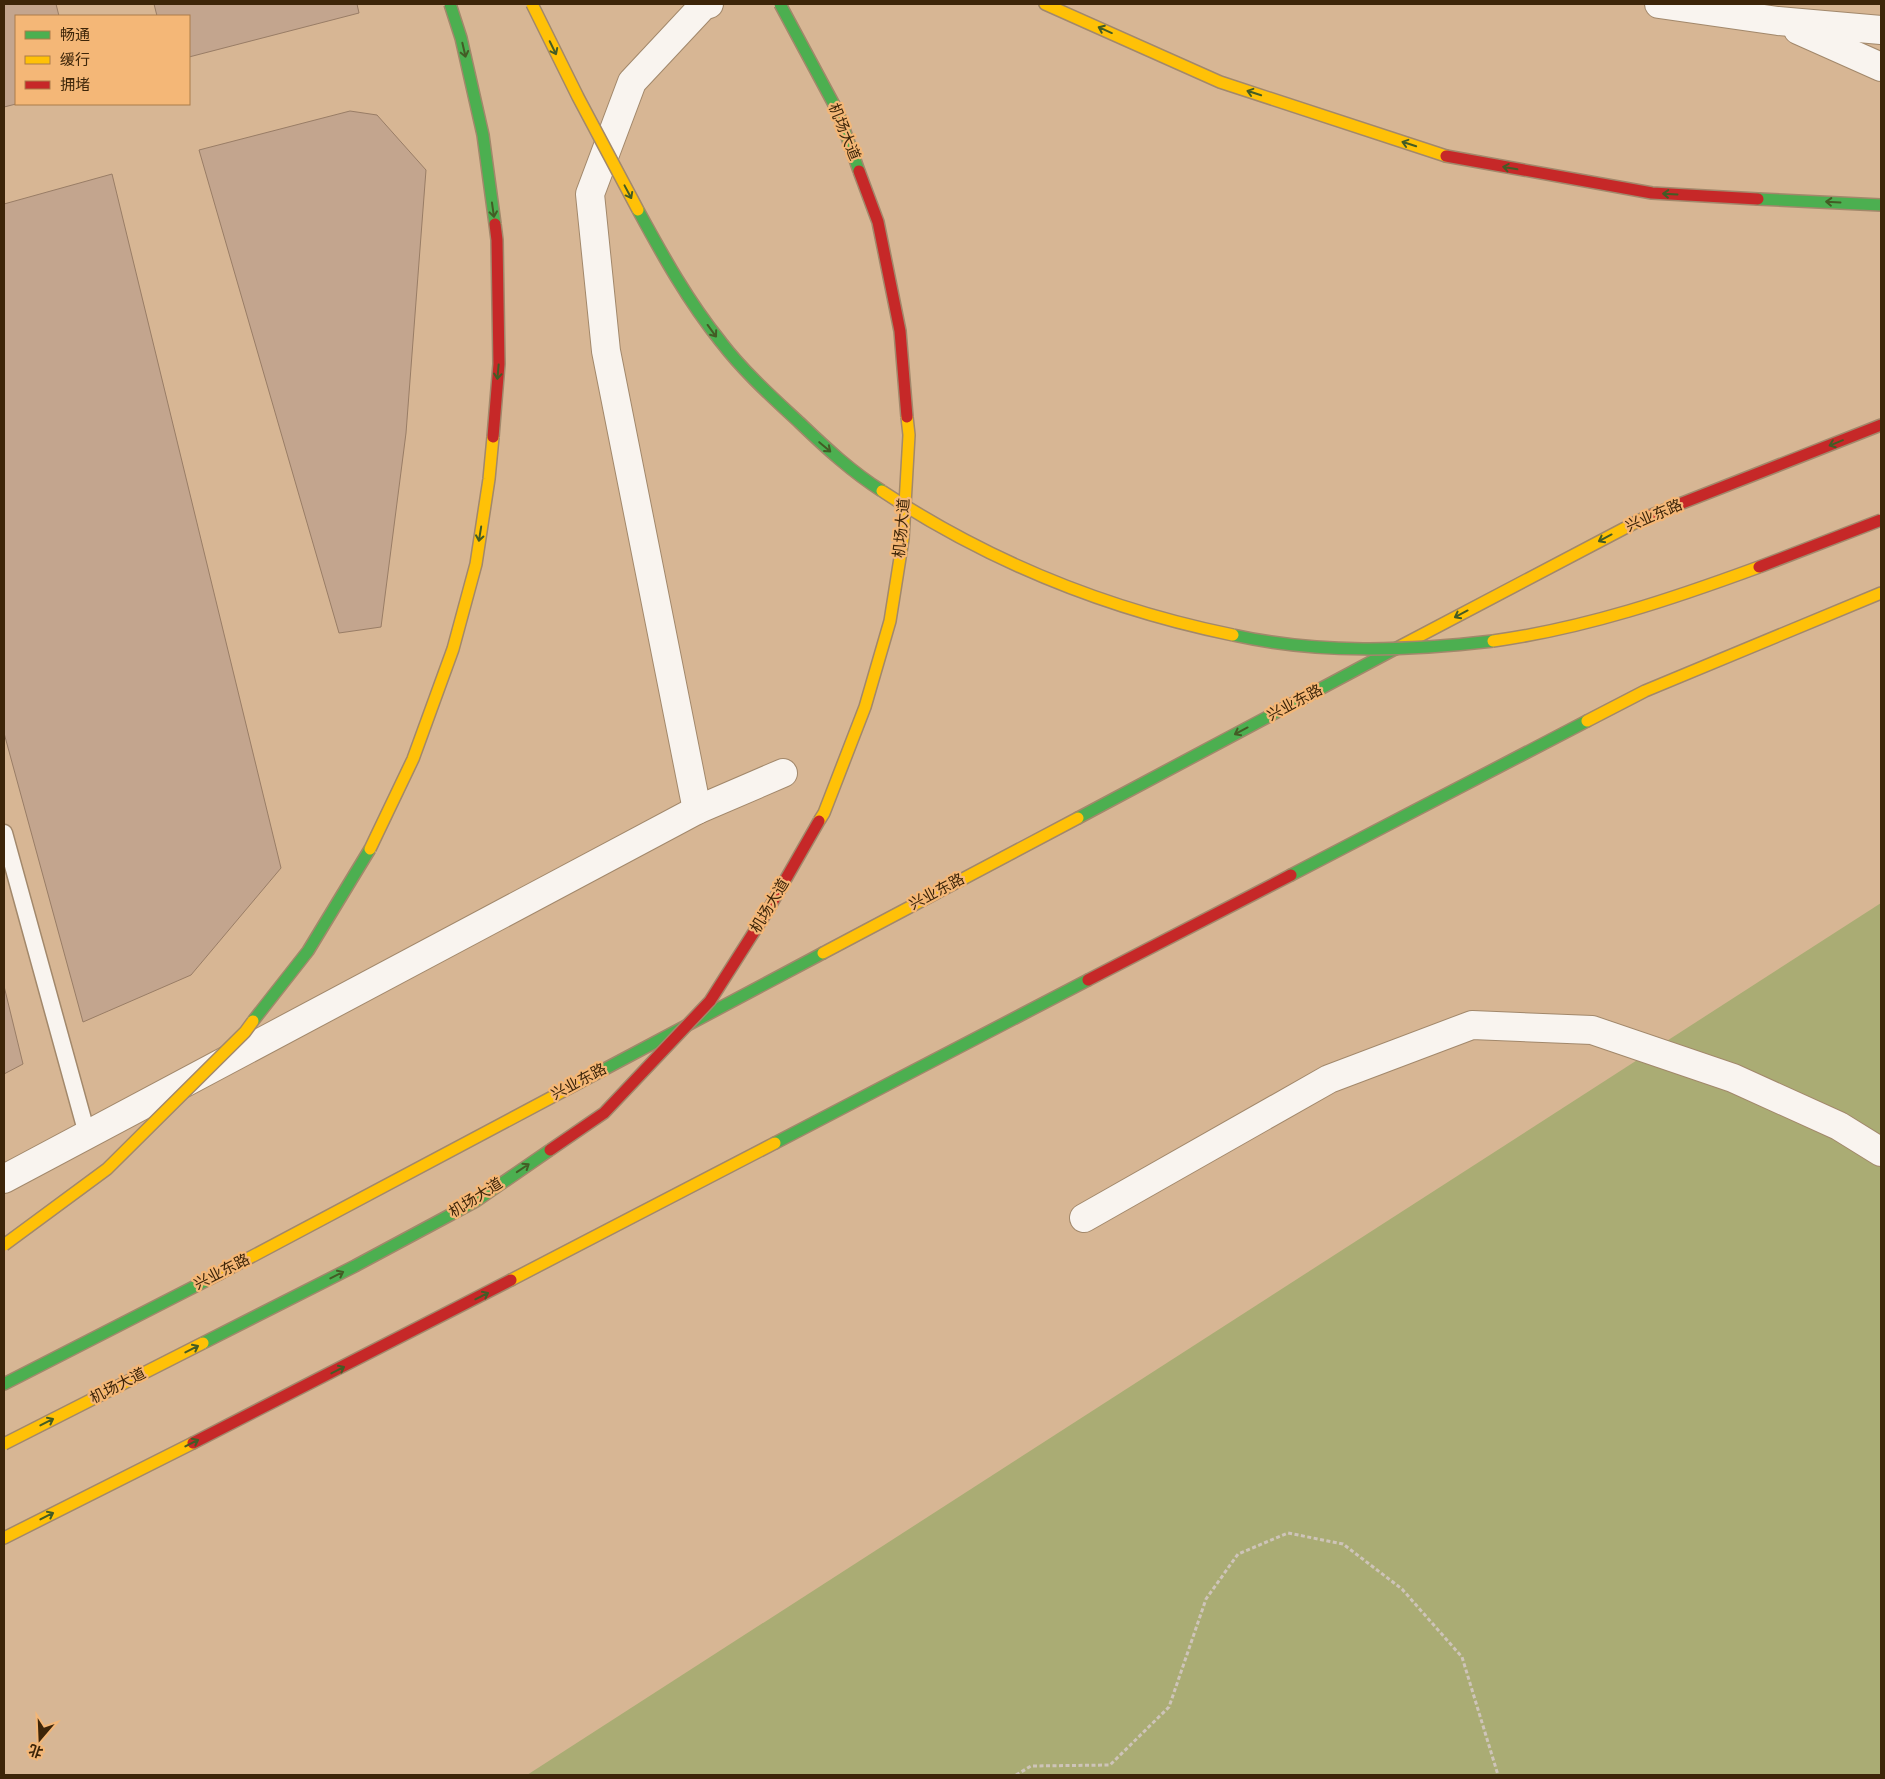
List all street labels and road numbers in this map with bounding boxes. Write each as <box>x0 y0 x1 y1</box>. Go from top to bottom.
street label: 机场大道 <box>824 101 864 163</box>
street label: 兴业东路 <box>1623 496 1685 536</box>
street label: 机场大道 <box>890 497 914 559</box>
street label: 兴业东路 <box>1264 681 1326 725</box>
street label: 兴业东路 <box>906 870 968 914</box>
street label: 机场大道 <box>746 875 794 937</box>
street label: 兴业东路 <box>548 1060 610 1104</box>
street label: 机场大道 <box>446 1174 506 1222</box>
street label: 兴业东路 <box>191 1250 253 1294</box>
street label: 机场大道 <box>87 1364 149 1408</box>

